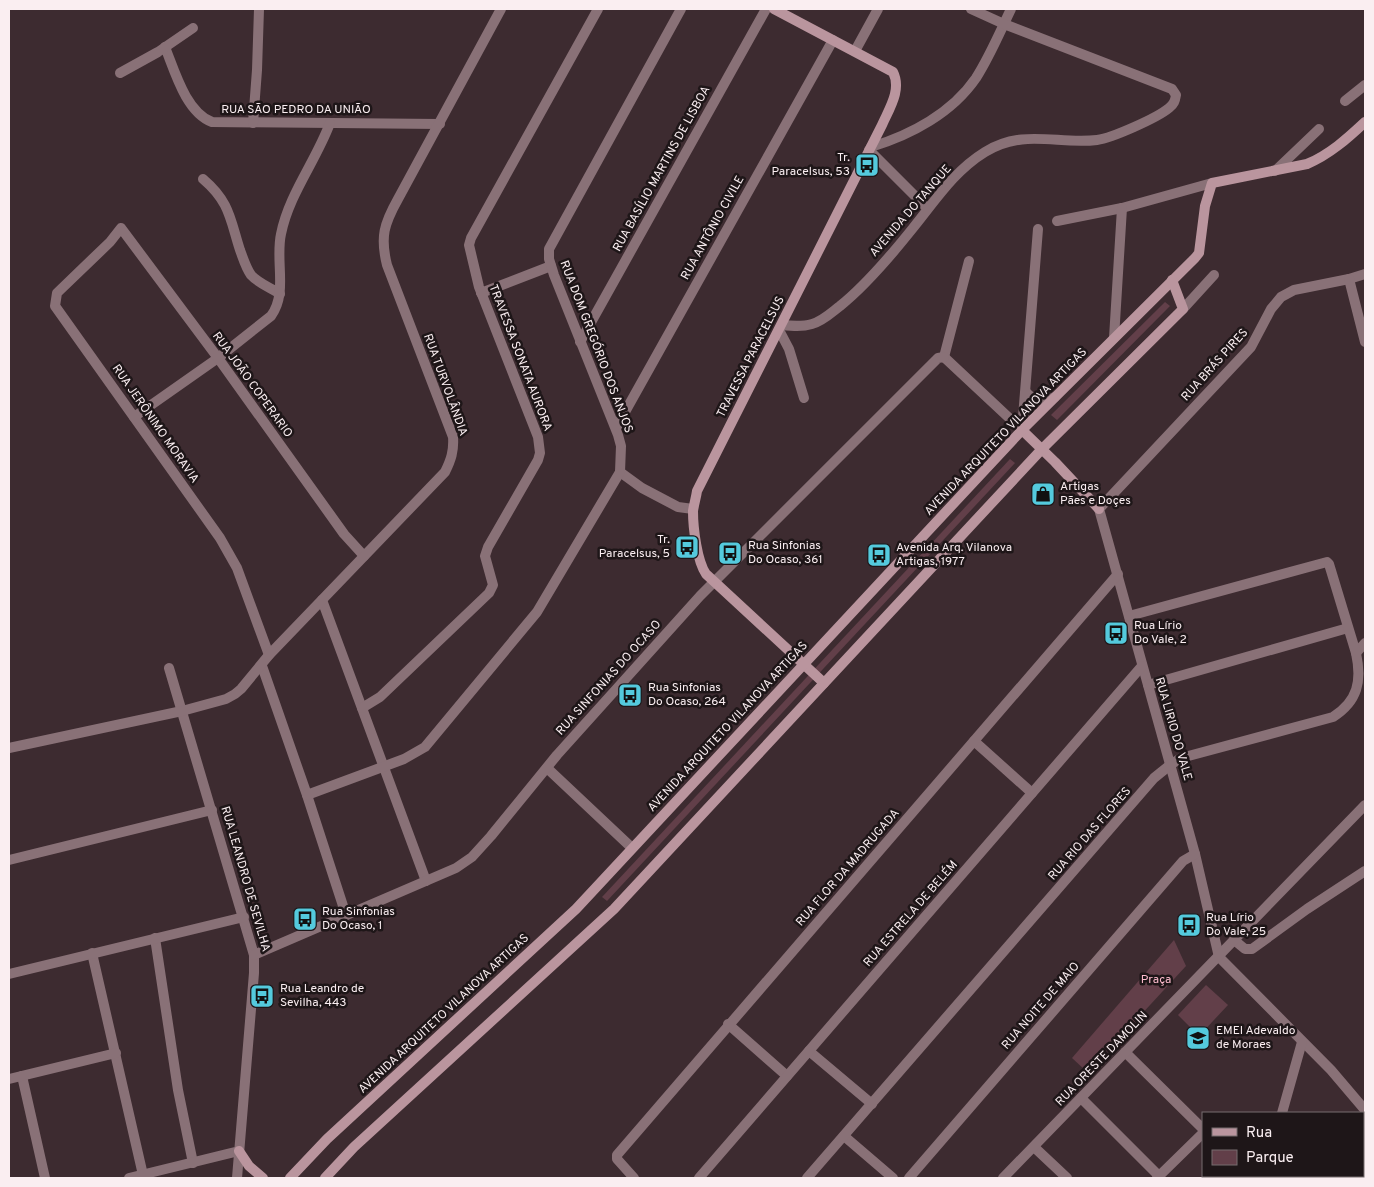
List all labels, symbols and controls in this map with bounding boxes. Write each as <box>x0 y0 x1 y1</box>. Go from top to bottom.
street label: RUA BASÍLIO MARTINS DE LISBOA <box>610 83 714 255</box>
street label: RUA SÃO PEDRO DA UNIÃO <box>221 102 371 118</box>
place label: Tr. Paracelsus, 53 <box>772 150 850 180</box>
bus stop icon: Tr. Paracelsus, 53 <box>854 152 880 178</box>
street label: AVENIDA DO TANQUE <box>867 162 955 260</box>
street label: RUA ANTÔNIO CIVILE <box>678 173 748 283</box>
street label: RUA DOM GREGÓRIO DOS ANJOS <box>556 258 636 436</box>
street label: TRAVESSA SONATA AURORA <box>485 282 555 434</box>
street label: TRAVESSA PARACELSUS <box>713 293 789 421</box>
street label: RUA BRÁS PIRES <box>1178 325 1252 405</box>
street label: RUA JOÃO COPERARIO <box>208 329 296 441</box>
street label: RUA TURVOLÂNDIA <box>419 332 471 438</box>
street label: AVENIDA ARQUITETO VILANOVA ARTIGAS <box>921 345 1091 519</box>
street label: RUA JERÔNIMO MORAVIA <box>108 361 202 487</box>
place label: Artigas Pães e Doçes <box>1060 479 1131 509</box>
shop icon: Artigas Pães e Doçes <box>1030 481 1056 507</box>
place label: Tr. Paracelsus, 5 <box>599 532 670 562</box>
bus stop icon: Tr. Paracelsus, 5 <box>674 534 700 560</box>
place label: Rua Sinfonias Do Ocaso, 361 <box>748 538 823 568</box>
bus stop icon: Rua Sinfonias Do Ocaso, 361 <box>717 540 743 566</box>
place label: Avenida Arq. Vilanova Artigas, 1977 <box>896 540 1012 570</box>
bus stop icon: Avenida Arq. Vilanova Artigas, 1977 <box>866 542 892 568</box>
street label: RUA SINFONIAS DO OCASO <box>553 617 665 739</box>
place label: Rua Lírio Do Vale, 2 <box>1134 618 1187 648</box>
bus stop icon: Rua Lírio Do Vale, 2 <box>1103 620 1129 646</box>
street label: AVENIDA ARQUITETO VILANOVA ARTIGAS <box>645 638 811 816</box>
street label: RUA LIRIO DO VALE <box>1151 675 1195 783</box>
place label: Rua Sinfonias Do Ocaso, 264 <box>648 680 726 710</box>
bus stop icon: Rua Sinfonias Do Ocaso, 264 <box>617 682 643 708</box>
street label: RUA RIO DAS FLORES <box>1045 784 1135 884</box>
street label: RUA LEANDRO DE SEVILHA <box>217 804 273 954</box>
street label: RUA FLOR DA MADRUGADA <box>793 806 903 930</box>
street label: RUA ESTRELA DE BELÉM <box>860 857 962 971</box>
place label: Rua Sinfonias Do Ocaso, 1 <box>322 904 395 934</box>
bus stop icon: Rua Sinfonias Do Ocaso, 1 <box>292 906 318 932</box>
place label: Rua Lírio Do Vale, 25 <box>1206 910 1266 940</box>
bus stop icon: Rua Lírio Do Vale, 25 <box>1176 912 1202 938</box>
street label: AVENIDA ARQUITETO VILANOVA ARTIGAS <box>355 931 533 1097</box>
street label: RUA NOITE DE MAIO <box>998 959 1084 1053</box>
park label: Praça <box>1141 972 1171 988</box>
place label: Rua Leandro de Sevilha, 443 <box>280 981 364 1011</box>
bus stop icon: Rua Leandro de Sevilha, 443 <box>249 983 275 1009</box>
street label: RUA ORESTE DAMOLIN <box>1052 1008 1152 1110</box>
place label: EMEI Adevaldo de Moraes <box>1216 1023 1296 1053</box>
school or university icon: EMEI Adevaldo de Moraes <box>1185 1025 1211 1051</box>
legend <box>1202 1112 1364 1177</box>
text: Rua <box>1246 1124 1272 1143</box>
text: Parque <box>1246 1149 1294 1168</box>

